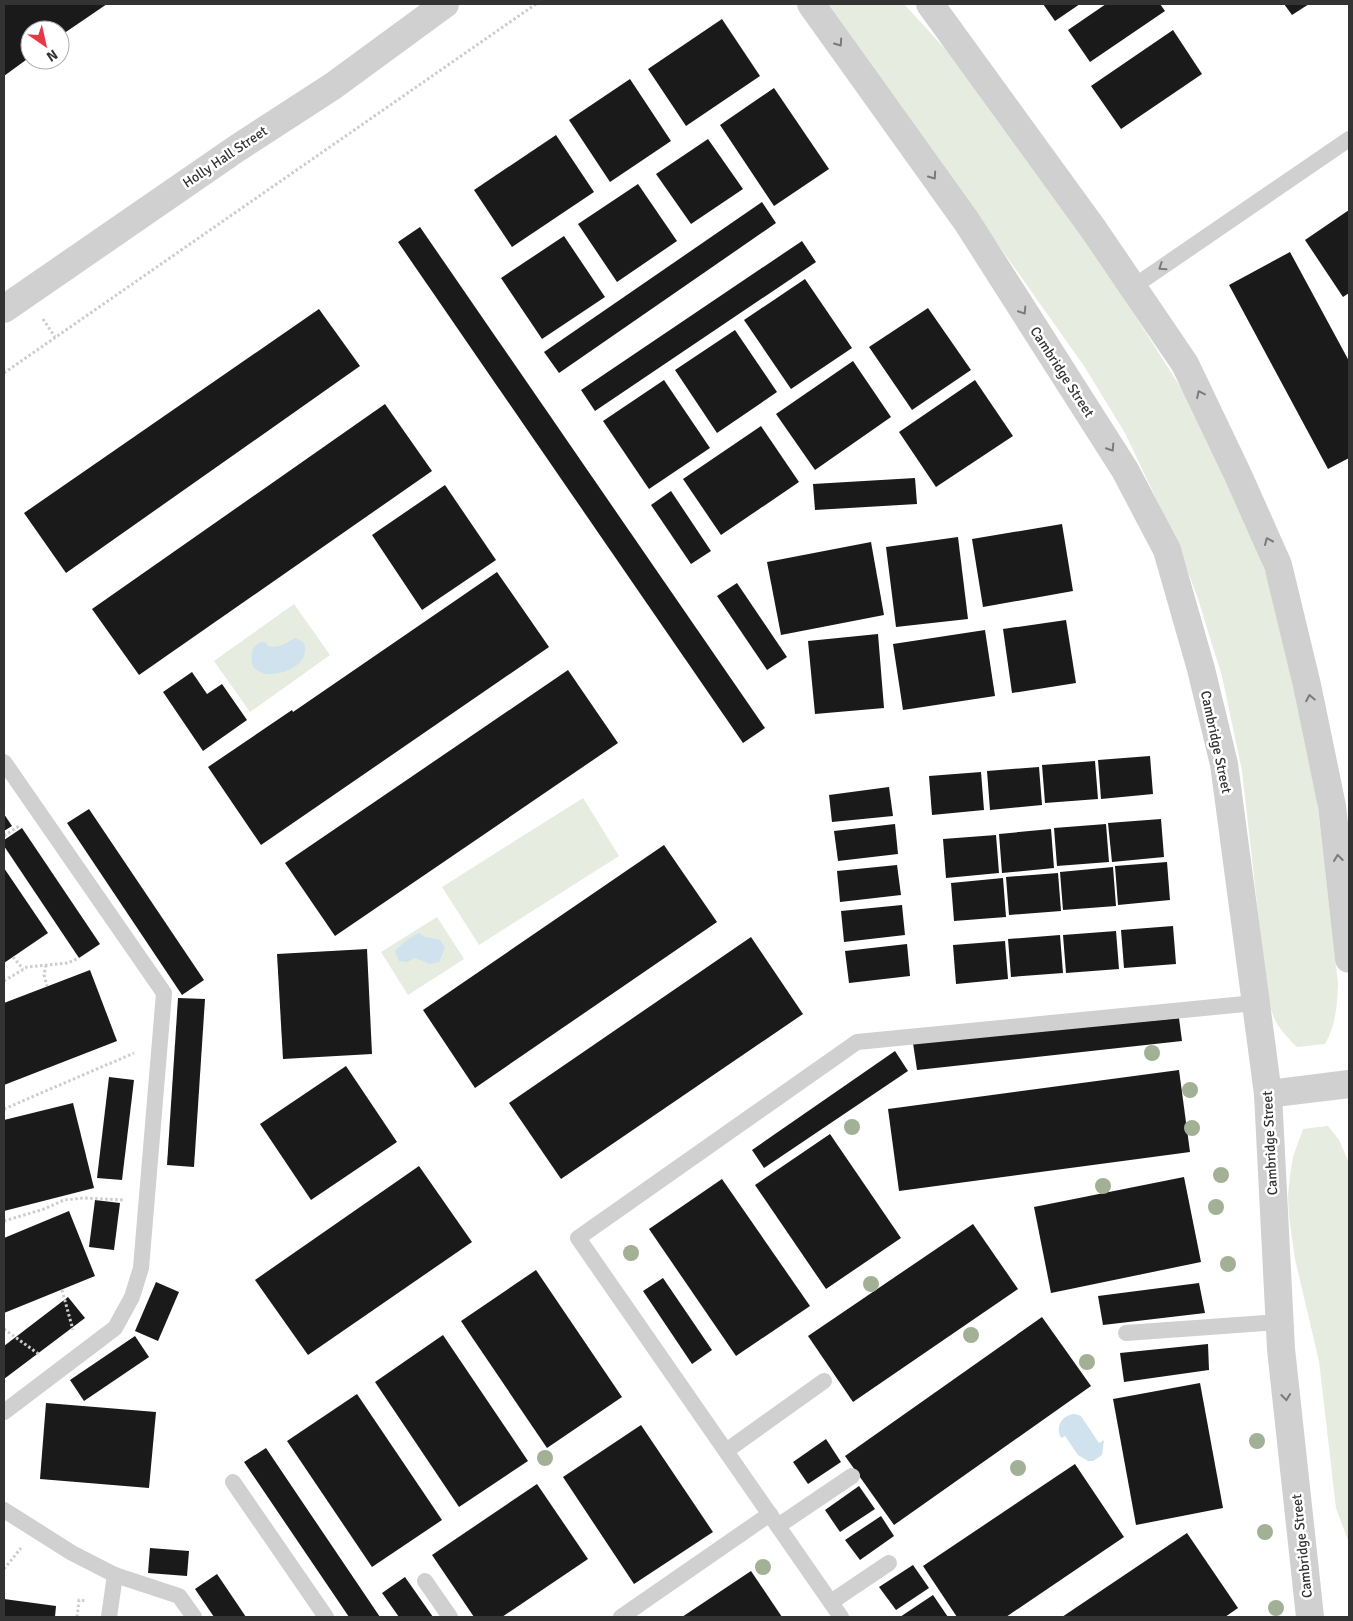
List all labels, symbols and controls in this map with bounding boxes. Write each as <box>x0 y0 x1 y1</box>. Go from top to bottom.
north arrow <box>20 20 70 70</box>
one-way arrow <box>833 38 842 47</box>
text: N <box>43 46 61 65</box>
street label: Holly Hall Street <box>179 122 271 192</box>
one-way arrow <box>927 170 936 180</box>
one-way arrow <box>1158 261 1168 270</box>
one-way arrow <box>1017 306 1027 315</box>
street label: Cambridge Street <box>1026 324 1098 421</box>
one-way arrow <box>1195 390 1206 399</box>
one-way arrow <box>1105 442 1114 452</box>
one-way arrow <box>1263 537 1274 546</box>
street label: Cambridge Street <box>1197 689 1235 795</box>
one-way arrow <box>1305 694 1316 702</box>
one-way arrow <box>1333 854 1344 862</box>
street label: Cambridge Street <box>1259 1090 1281 1196</box>
one-way arrow <box>1280 1394 1291 1402</box>
street label: Cambridge Street <box>1288 1493 1316 1599</box>

